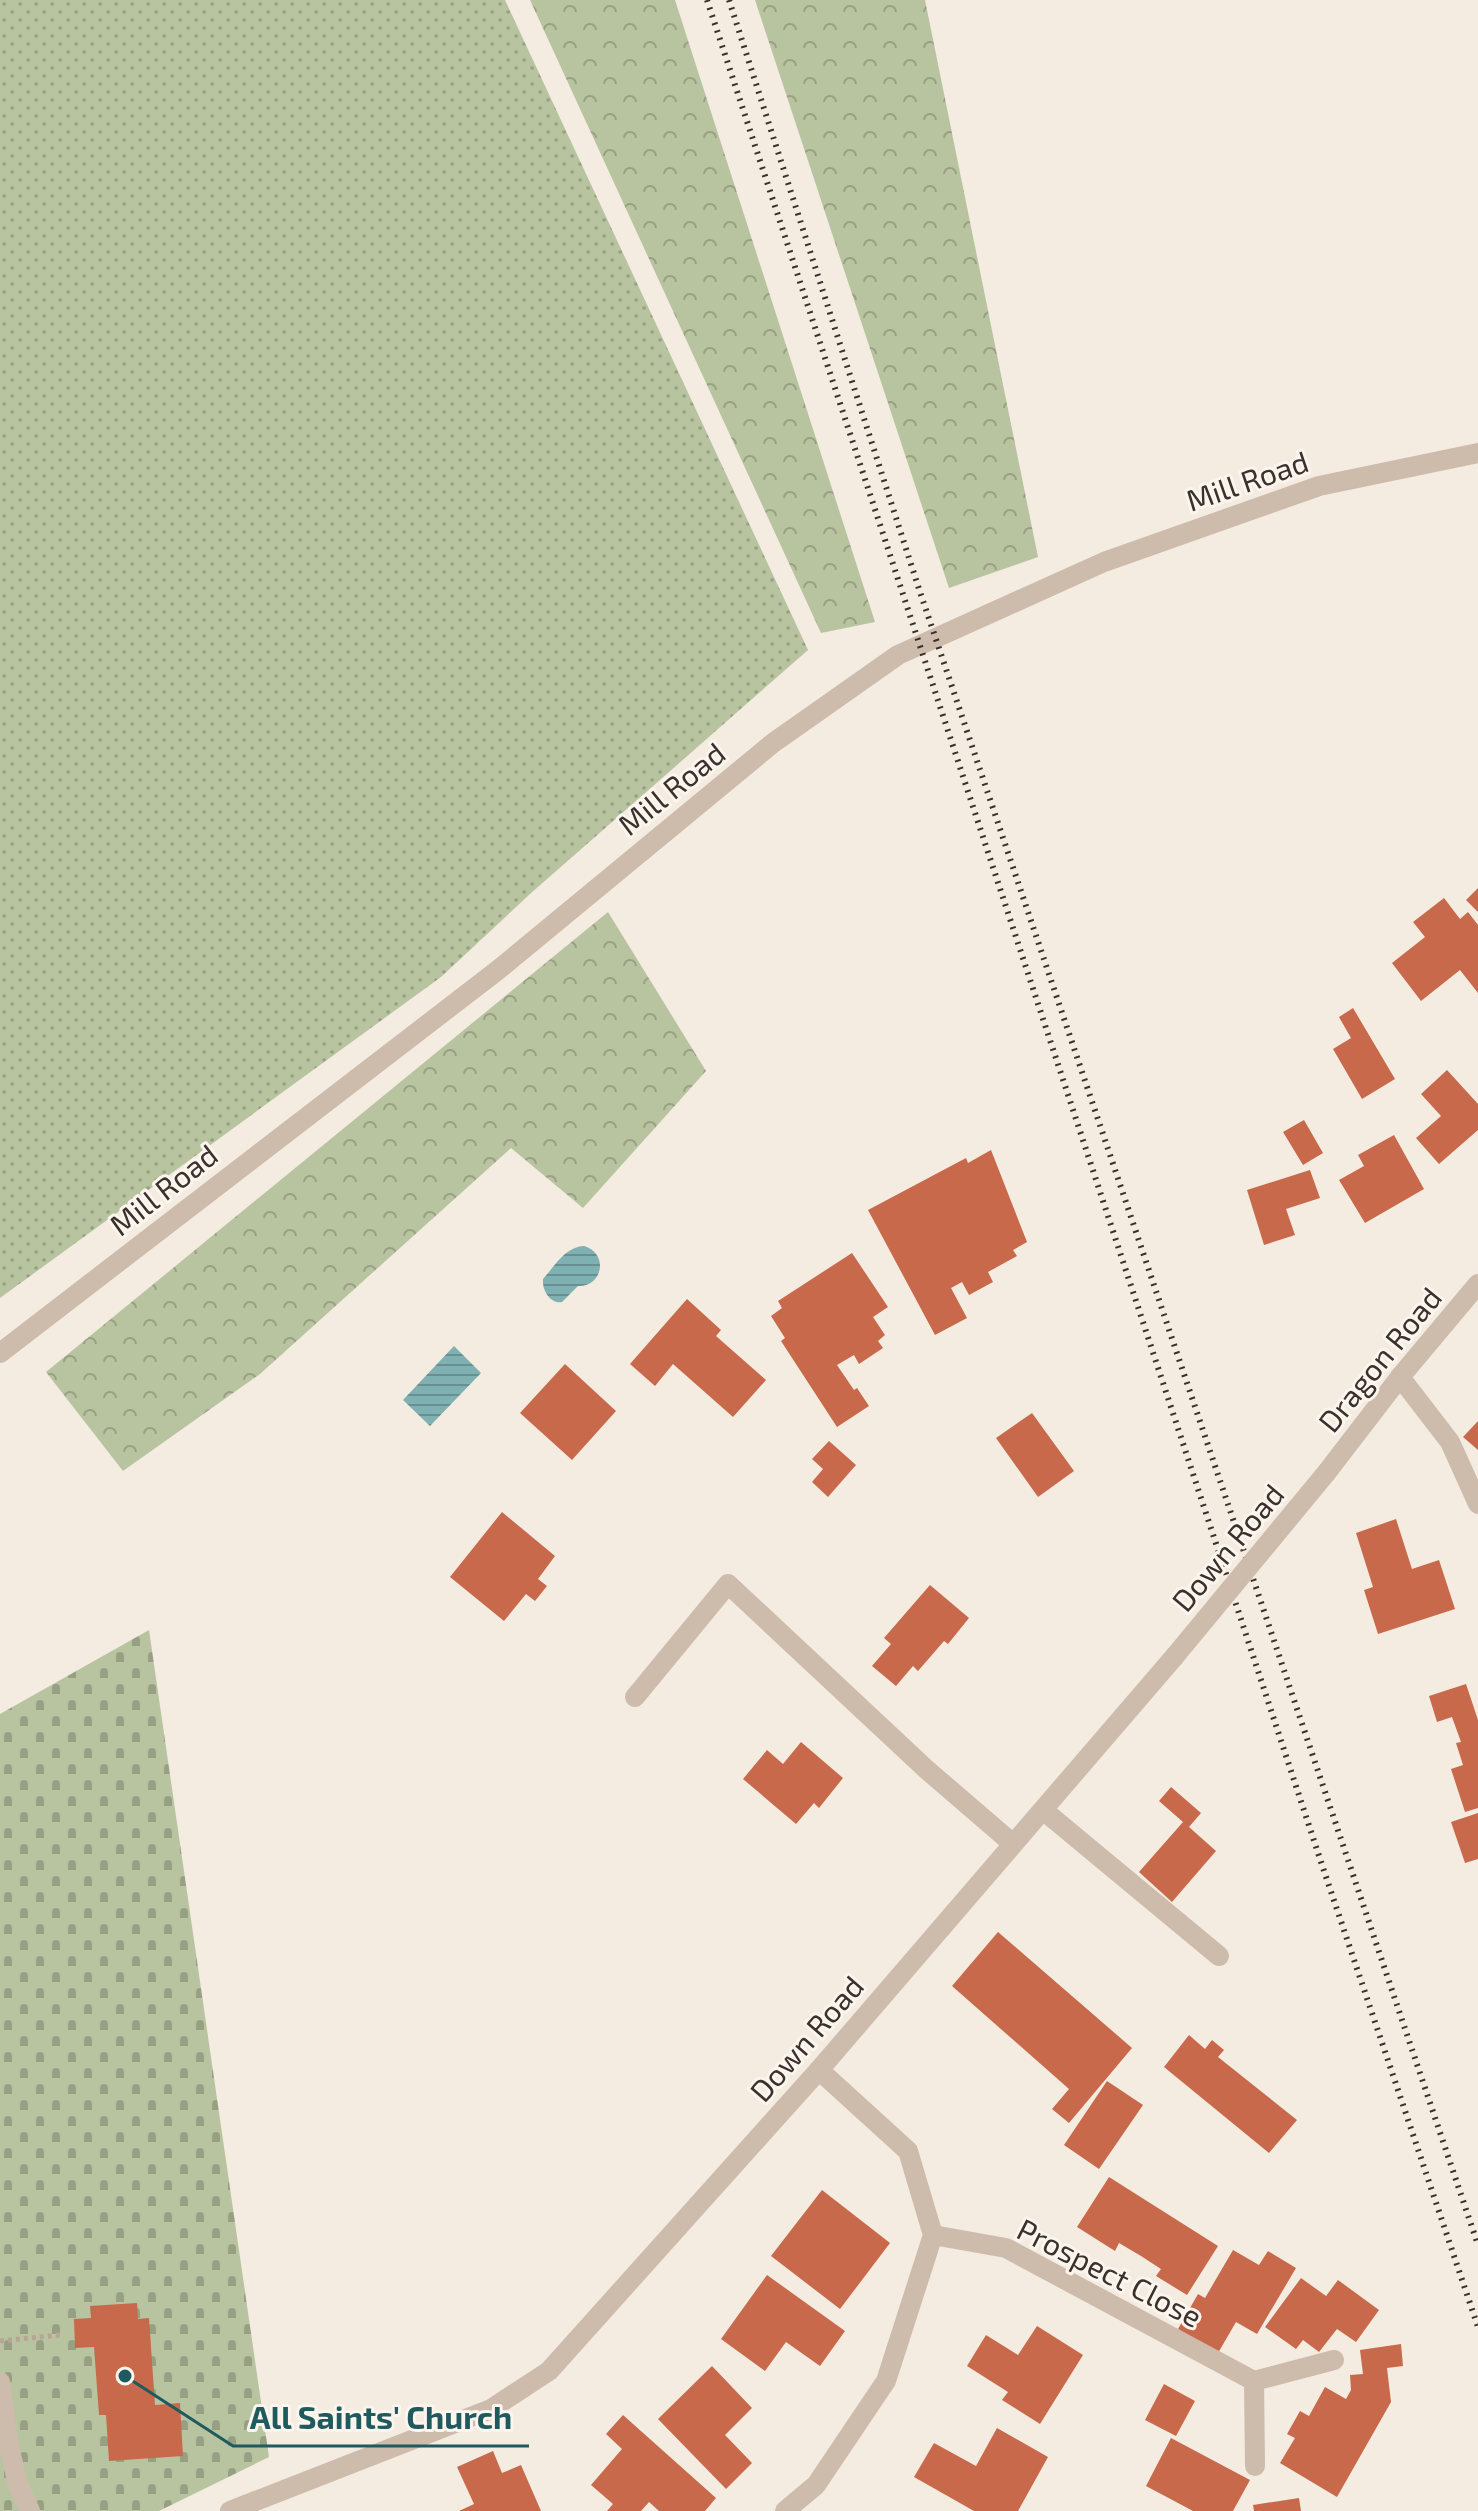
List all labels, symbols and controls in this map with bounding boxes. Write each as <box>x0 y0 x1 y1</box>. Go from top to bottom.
street label: Mill Road <box>1181 442 1313 518</box>
street label: Mill Road <box>610 734 732 842</box>
street label: Mill Road <box>102 1136 224 1242</box>
street label: Dragon Road <box>1310 1280 1448 1438</box>
street label: Down Road <box>1163 1476 1291 1618</box>
street label: Down Road <box>742 1968 870 2108</box>
street label: Prospect Close <box>1012 2210 1208 2334</box>
callout: All Saints' Church <box>233 2390 529 2446</box>
text: All Saints' Church <box>250 2397 512 2435</box>

